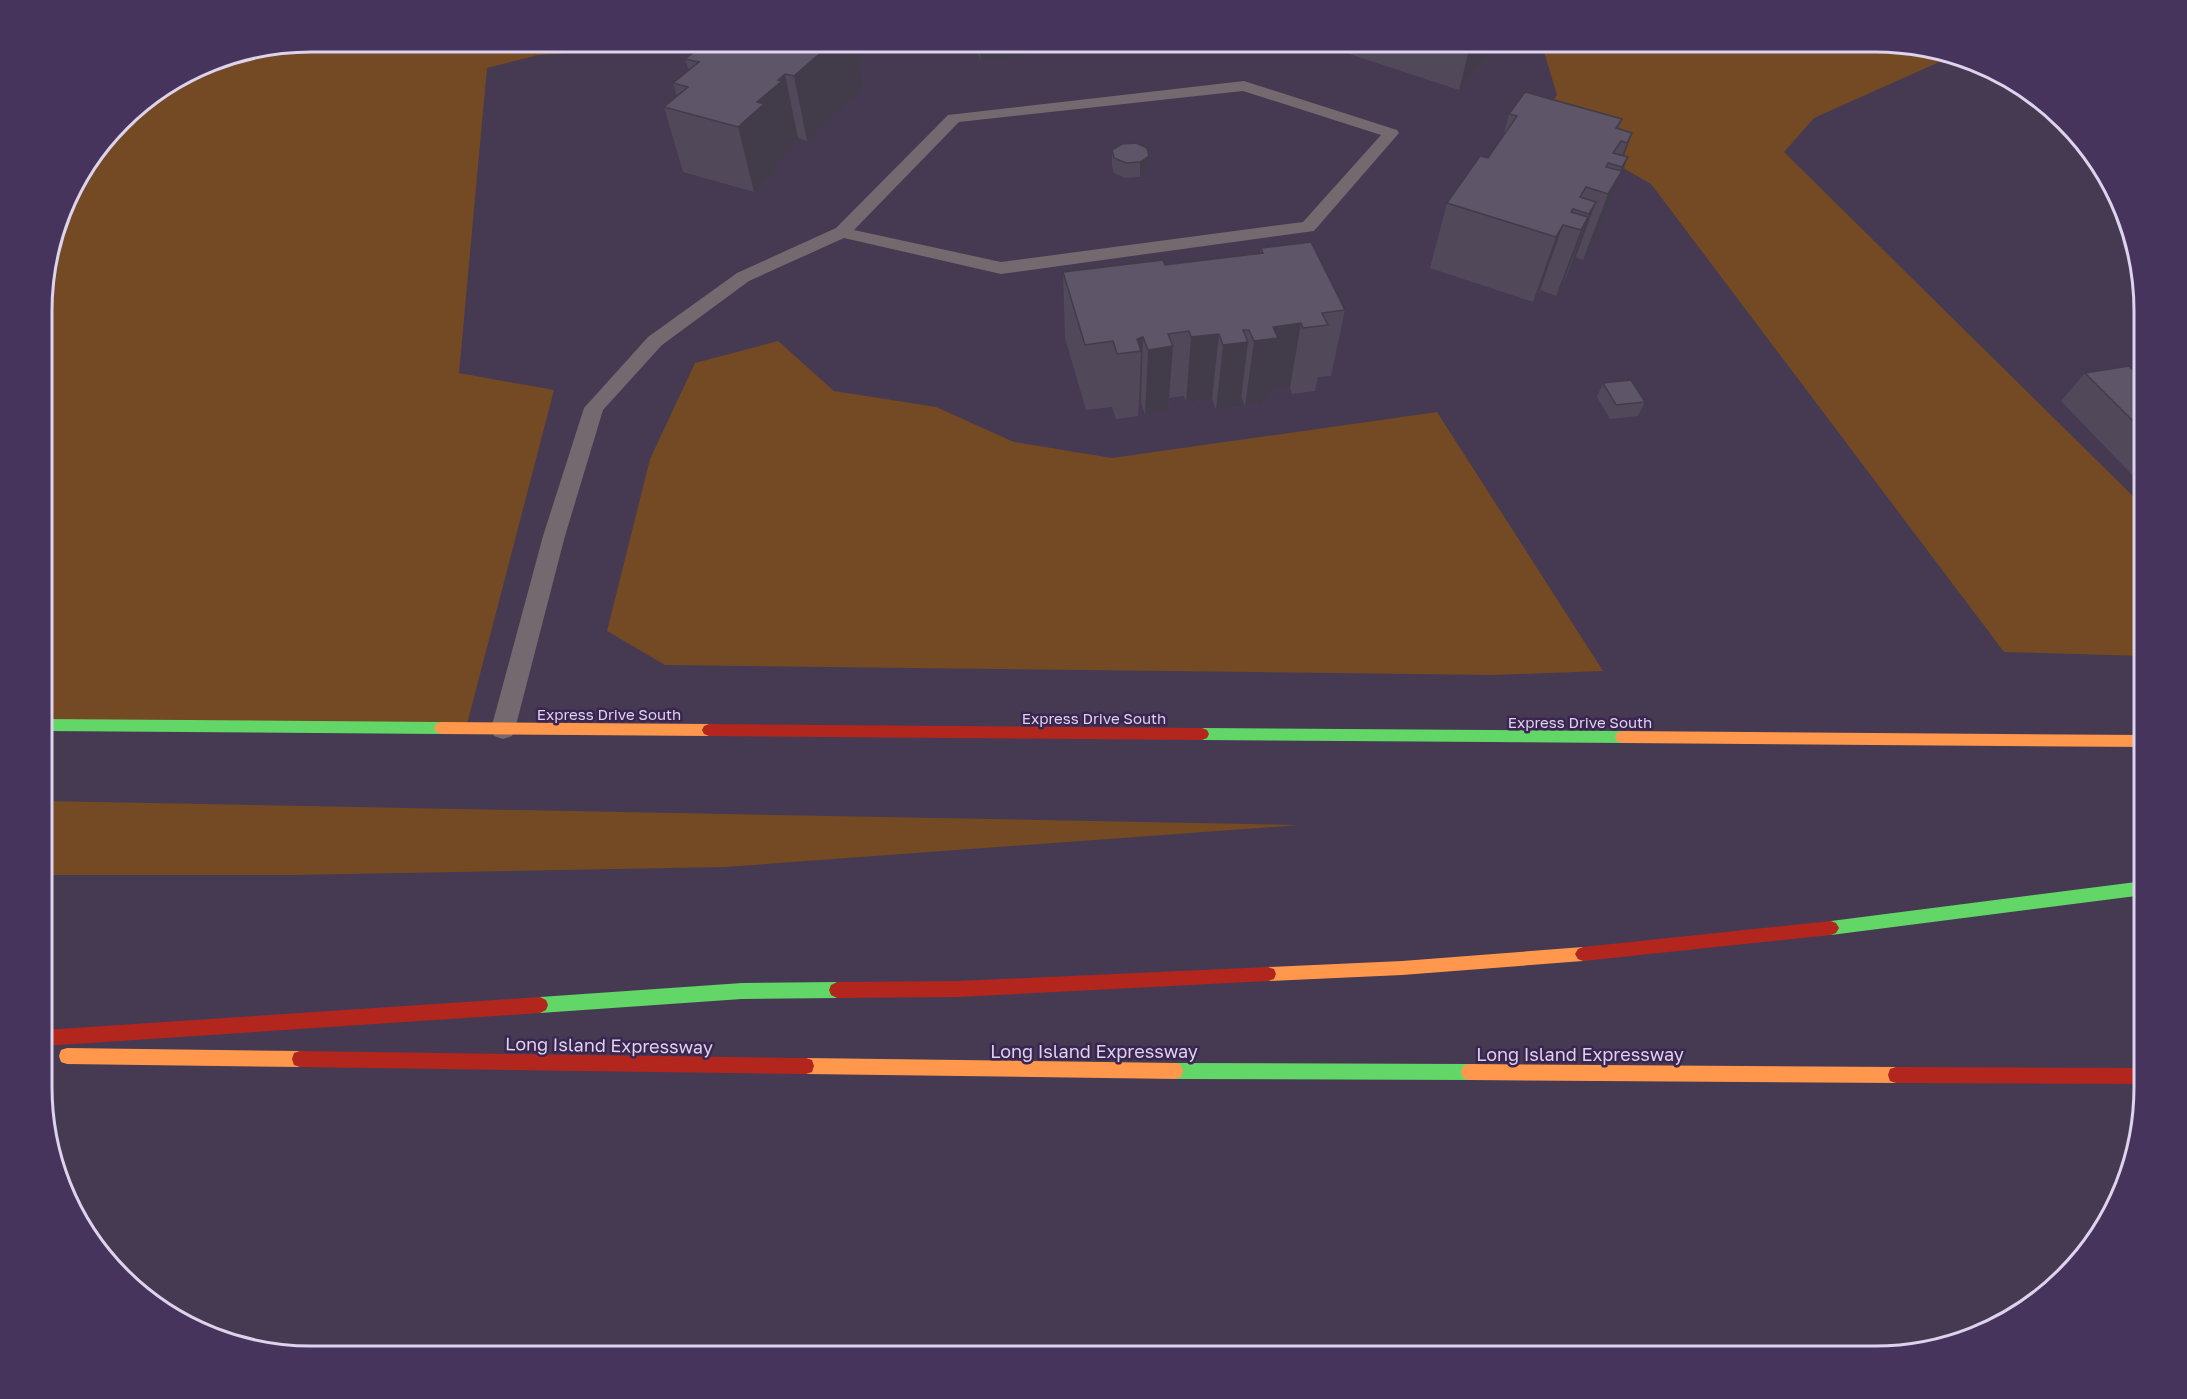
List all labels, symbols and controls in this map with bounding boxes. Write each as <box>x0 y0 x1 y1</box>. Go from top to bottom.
street label: Express Drive South <box>537 705 681 723</box>
street label: Express Drive South <box>1022 709 1166 727</box>
street label: Express Drive South <box>1508 713 1652 731</box>
street label: Long Island Expressway <box>505 1032 713 1058</box>
street label: Long Island Expressway <box>990 1040 1198 1062</box>
street label: Long Island Expressway <box>1476 1043 1684 1065</box>

